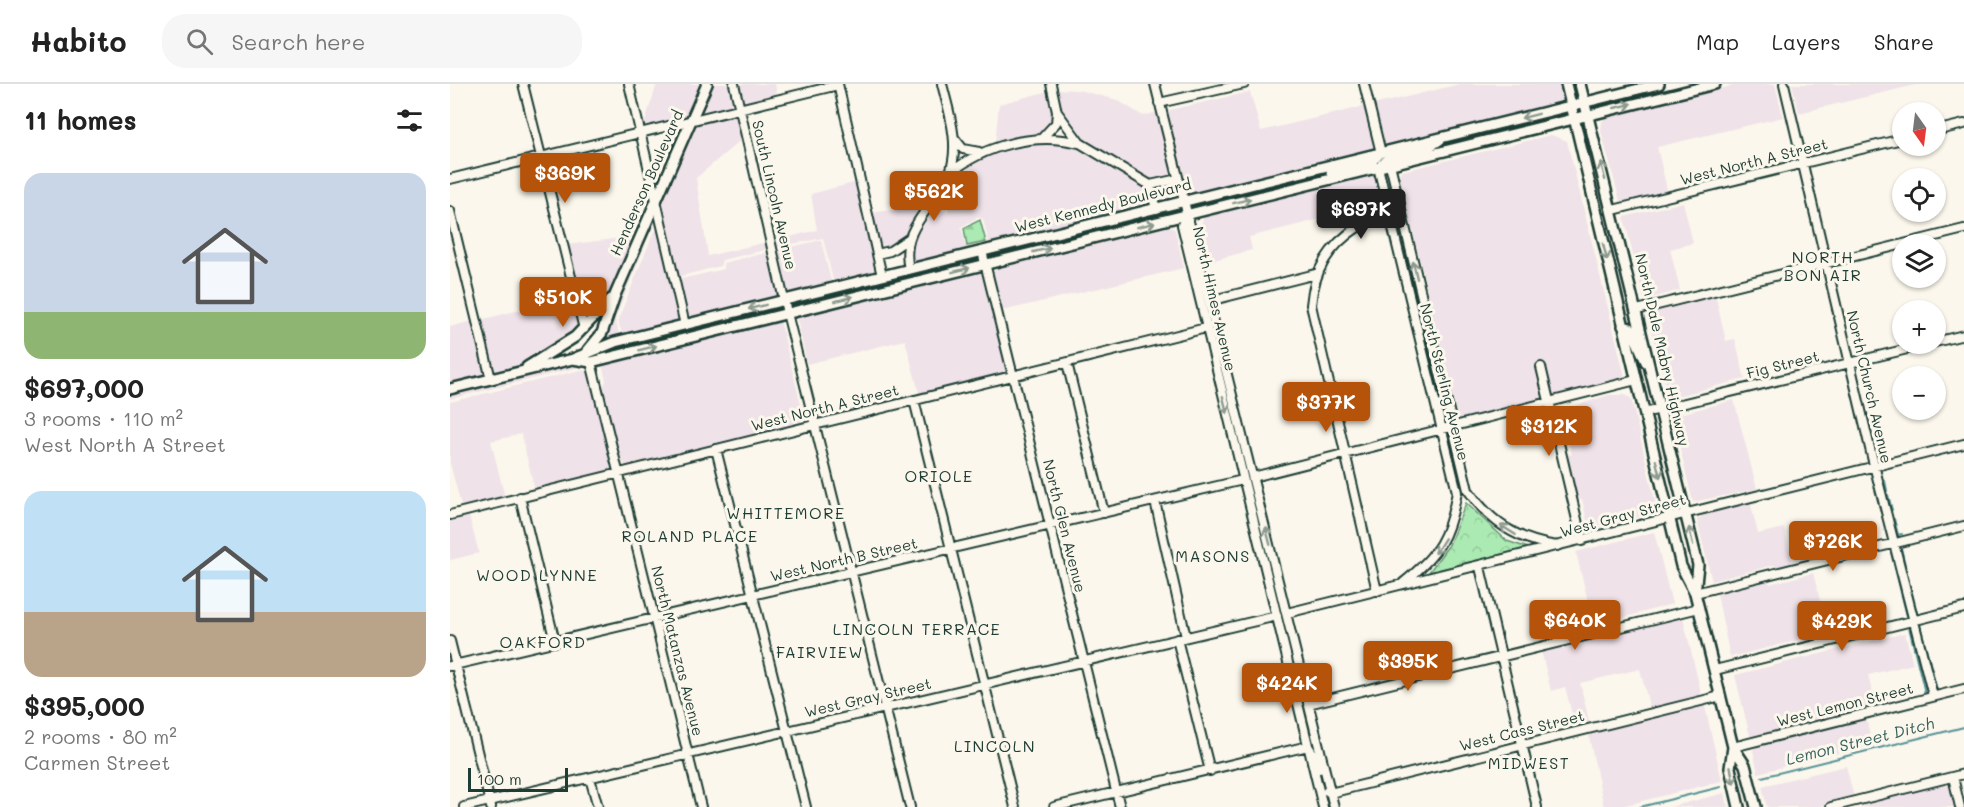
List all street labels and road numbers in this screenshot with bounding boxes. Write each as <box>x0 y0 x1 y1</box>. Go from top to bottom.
street label: Henderson Boulevard <box>605 106 687 259</box>
street label: South Lincoln Avenue <box>748 118 802 271</box>
street label: West North A Street <box>1678 133 1830 189</box>
street label: West Kennedy Boulevard <box>1012 173 1193 237</box>
street label: North Himes Avenue <box>1189 224 1241 373</box>
street label: North Dale Mabry Highway <box>1631 251 1695 448</box>
street label: North Sterling Avenue <box>1416 301 1474 462</box>
street label: North Church Avenue <box>1843 308 1897 465</box>
street label: Fig Street <box>1744 345 1821 383</box>
street label: West North A Street <box>749 379 901 435</box>
street label: North Glen Avenue <box>1039 457 1091 594</box>
street label: West Gray Street <box>1558 489 1688 541</box>
street label: West North B Street <box>768 532 919 586</box>
street label: North Matanzas Avenue <box>647 564 709 738</box>
street label: West Gray Street <box>802 673 933 721</box>
street label: West Lemon Street <box>1774 677 1915 731</box>
street label: West Cass Street <box>1457 705 1586 755</box>

